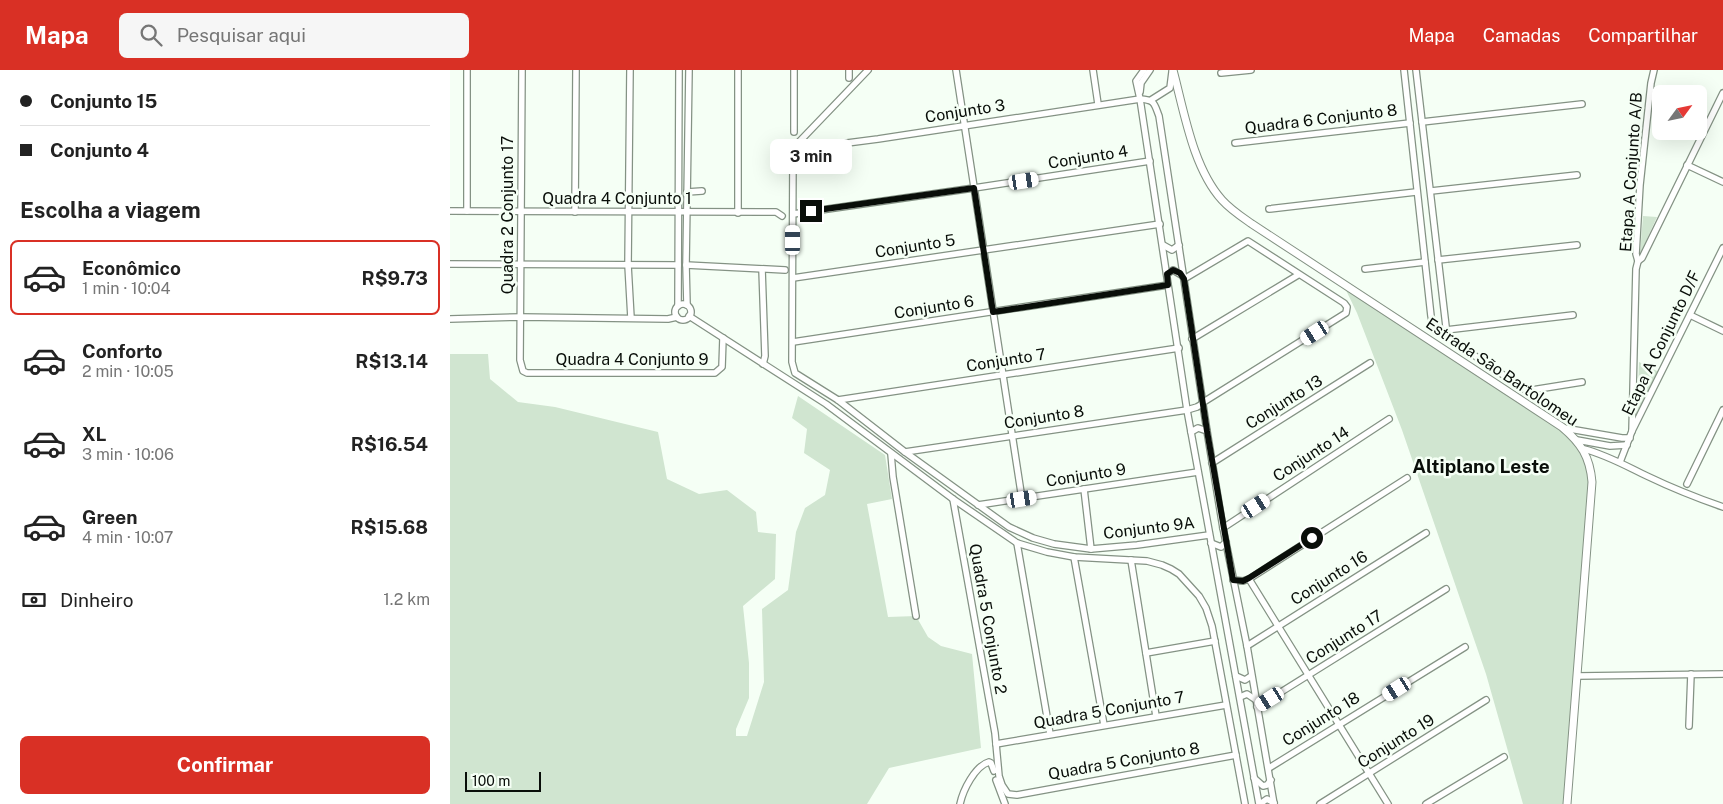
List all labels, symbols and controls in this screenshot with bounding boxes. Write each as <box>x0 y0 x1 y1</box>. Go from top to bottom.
search box <box>119 13 469 58</box>
text: Mapa <box>25 21 89 49</box>
icon: search <box>137 21 165 49</box>
text: Pesquisar aqui <box>177 24 306 46</box>
text: Mapa <box>1408 25 1455 46</box>
text: Camadas <box>1483 25 1560 46</box>
text: Compartilhar <box>1588 25 1698 46</box>
north arrow <box>1652 85 1708 140</box>
map controls <box>1652 85 1707 140</box>
text: Conjunto 15 <box>50 90 157 112</box>
street label: Etapa A Conjunto A/B <box>1616 91 1646 253</box>
street label: Conjunto 3 <box>924 95 1006 127</box>
street label: Quadra 6 Conjunto 8 <box>1244 100 1398 138</box>
street label: Quadra 2 Conjunto 17 <box>498 136 517 294</box>
callout: 3 min <box>770 138 852 174</box>
text: Conjunto 4 <box>50 139 149 161</box>
street label: Conjunto 4 <box>1047 141 1129 173</box>
text: 3 min <box>790 147 832 166</box>
car <box>1008 171 1039 191</box>
street label: Quadra 4 Conjunto 1 <box>542 189 692 208</box>
text: Escolha a viagem <box>20 197 201 223</box>
route end <box>800 200 822 222</box>
car <box>785 225 800 255</box>
street label: Conjunto 5 <box>874 230 956 262</box>
icon: car <box>22 255 67 300</box>
text: Econômico <box>82 257 181 279</box>
text: R$9.73 <box>361 267 428 289</box>
street label: Etapa A Conjunto D/F <box>1618 268 1704 418</box>
text: 1 min · 10:04 <box>82 279 171 298</box>
street label: Conjunto 6 <box>893 291 975 323</box>
street label: Estrada São Bartolomeu <box>1422 314 1582 430</box>
car <box>1298 319 1331 347</box>
icon: car <box>22 338 67 383</box>
text: Conforto <box>82 340 162 362</box>
street label: Conjunto 7 <box>965 344 1047 376</box>
text: R$13.14 <box>355 350 428 372</box>
street label: Quadra 4 Conjunto 9 <box>556 350 708 369</box>
text: 2 min · 10:05 <box>82 362 174 381</box>
street label: Conjunto 13 <box>1242 371 1326 433</box>
street label: Conjunto 8 <box>1003 401 1085 433</box>
icon: car <box>22 421 67 466</box>
street label: Conjunto 14 <box>1269 422 1353 486</box>
text: XL <box>82 423 107 445</box>
text: R$16.54 <box>351 433 428 455</box>
text: 3 min · 10:06 <box>82 445 174 464</box>
district label: Altiplano Leste <box>1412 455 1550 477</box>
street label: Conjunto 9 <box>1045 459 1127 491</box>
car <box>1006 489 1037 509</box>
car <box>1239 492 1272 520</box>
icon: car <box>22 504 67 549</box>
text: Green <box>82 506 137 528</box>
street label: Conjunto 9A <box>1102 513 1196 543</box>
text: R$15.68 <box>351 516 428 538</box>
route start <box>1301 527 1323 549</box>
text: 4 min · 10:07 <box>82 528 173 547</box>
street label: Quadra 5 Conjunto 2 <box>965 542 1011 696</box>
street label: Conjunto 16 <box>1287 547 1371 609</box>
icon: cash <box>20 586 48 614</box>
text: Dinheiro <box>60 589 134 611</box>
text: 1.2 km <box>383 590 430 609</box>
street label: Conjunto 17 <box>1302 606 1386 668</box>
car <box>1380 675 1413 703</box>
car <box>1253 685 1286 713</box>
street label: Quadra 5 Conjunto 7 <box>1032 687 1186 733</box>
street label: Conjunto 18 <box>1279 688 1363 750</box>
street label: Conjunto 19 <box>1354 710 1438 772</box>
button: Confirmar <box>20 736 430 794</box>
street label: Quadra 5 Conjunto 8 <box>1047 738 1201 784</box>
scale bar <box>465 769 541 792</box>
text: 100 m <box>472 773 510 789</box>

